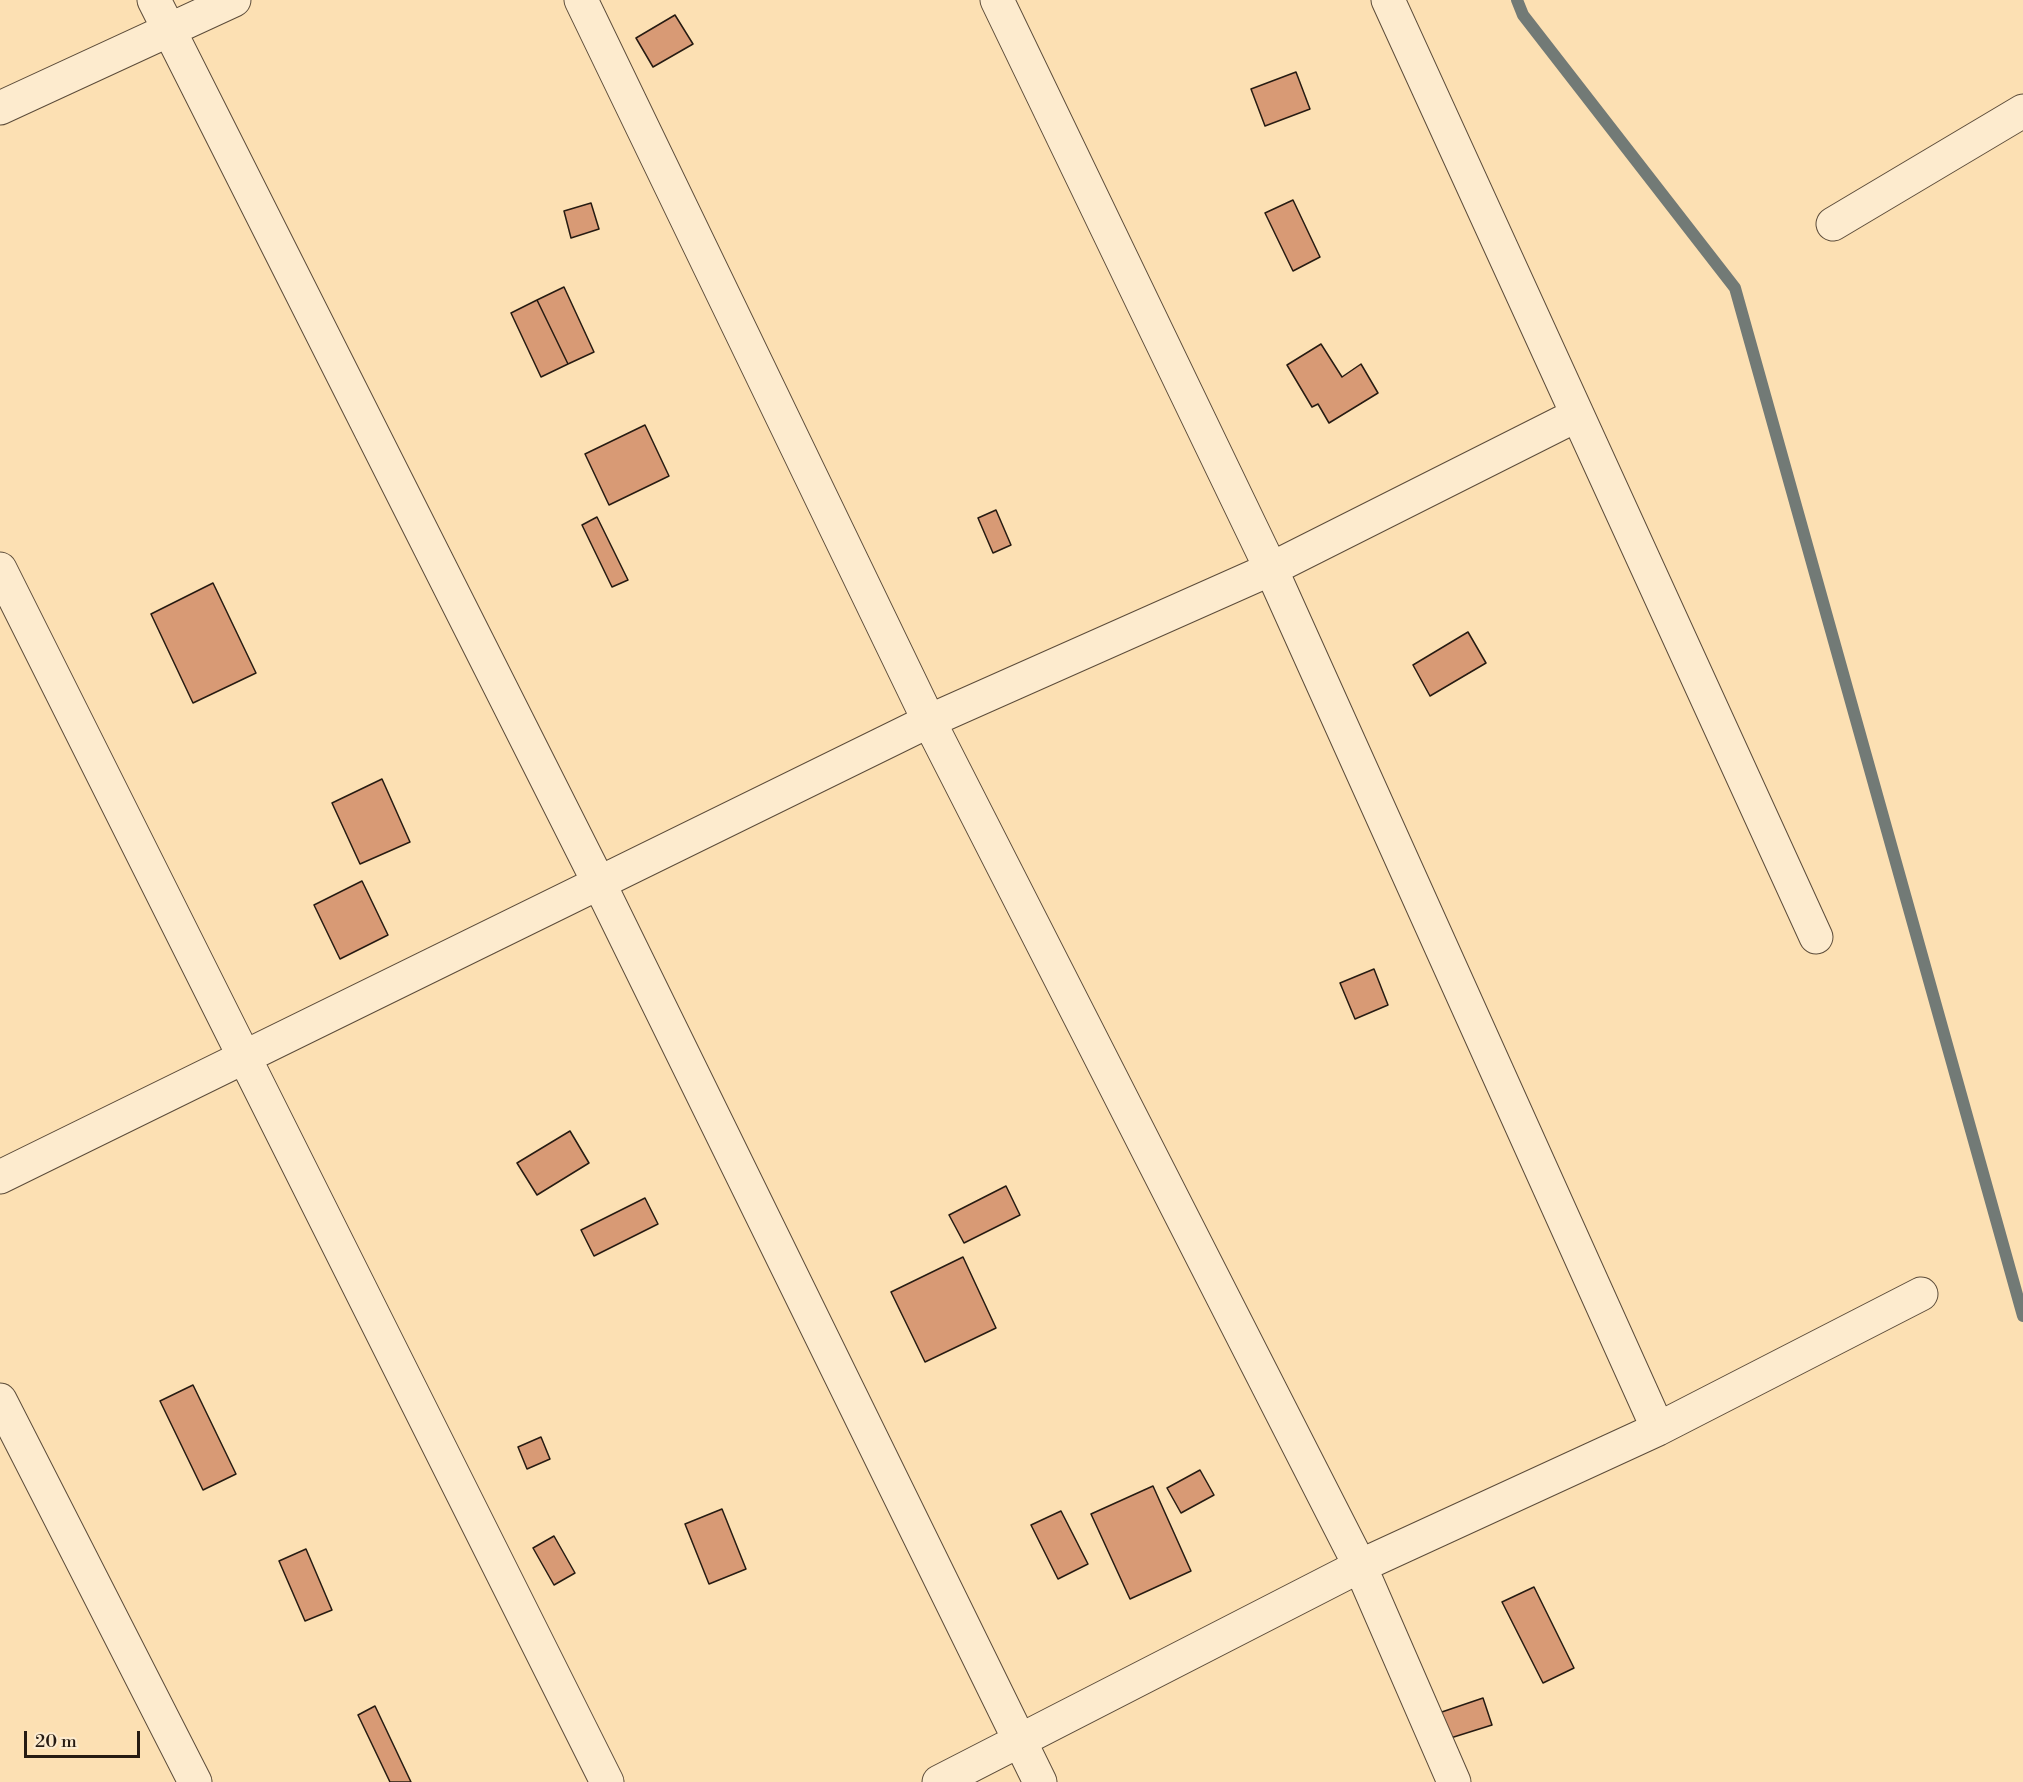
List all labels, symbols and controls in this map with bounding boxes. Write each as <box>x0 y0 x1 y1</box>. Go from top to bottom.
scale bar <box>27 1719 142 1757</box>
text: 20 m <box>35 1730 77 1753</box>

